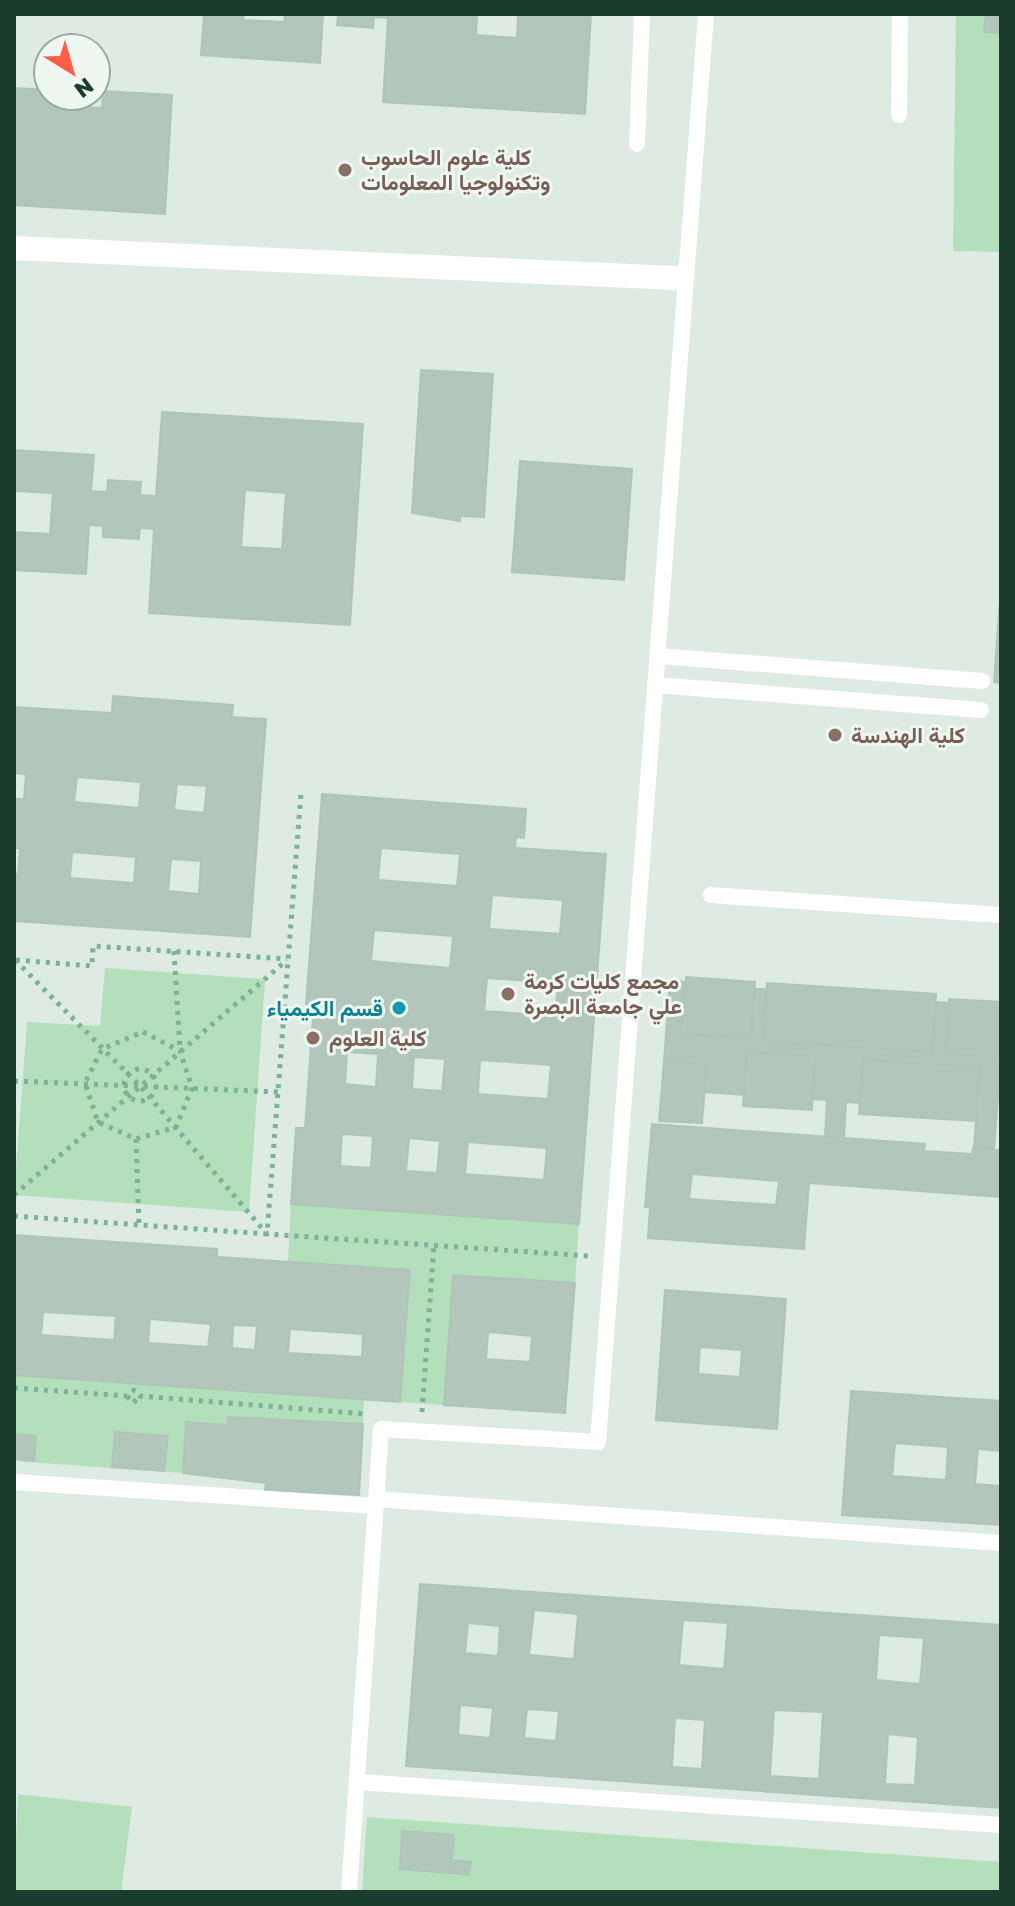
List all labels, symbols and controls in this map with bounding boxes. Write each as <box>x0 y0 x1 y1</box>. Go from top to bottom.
north arrow <box>32 32 112 112</box>
text: N <box>70 73 99 104</box>
place label: كلية علوم الحاسوب وتكنولوجيا المعلومات <box>361 143 550 196</box>
marker: كلية علوم الحاسوب وتكنولوجيا المعلومات <box>336 161 354 179</box>
place label: كلية الهندسة <box>851 721 965 749</box>
marker: كلية الهندسة <box>826 726 844 744</box>
place label: مجمع كليات كرمة علي جامعة البصرة <box>524 967 682 1025</box>
marker: مجمع كليات كرمة علي جامعة البصرة <box>499 985 517 1003</box>
place label: قسم الكيمياء <box>267 994 383 1023</box>
marker: قسم الكيمياء <box>390 999 408 1017</box>
place label: كلية العلوم <box>329 1024 427 1053</box>
marker: كلية العلوم <box>304 1029 322 1047</box>

